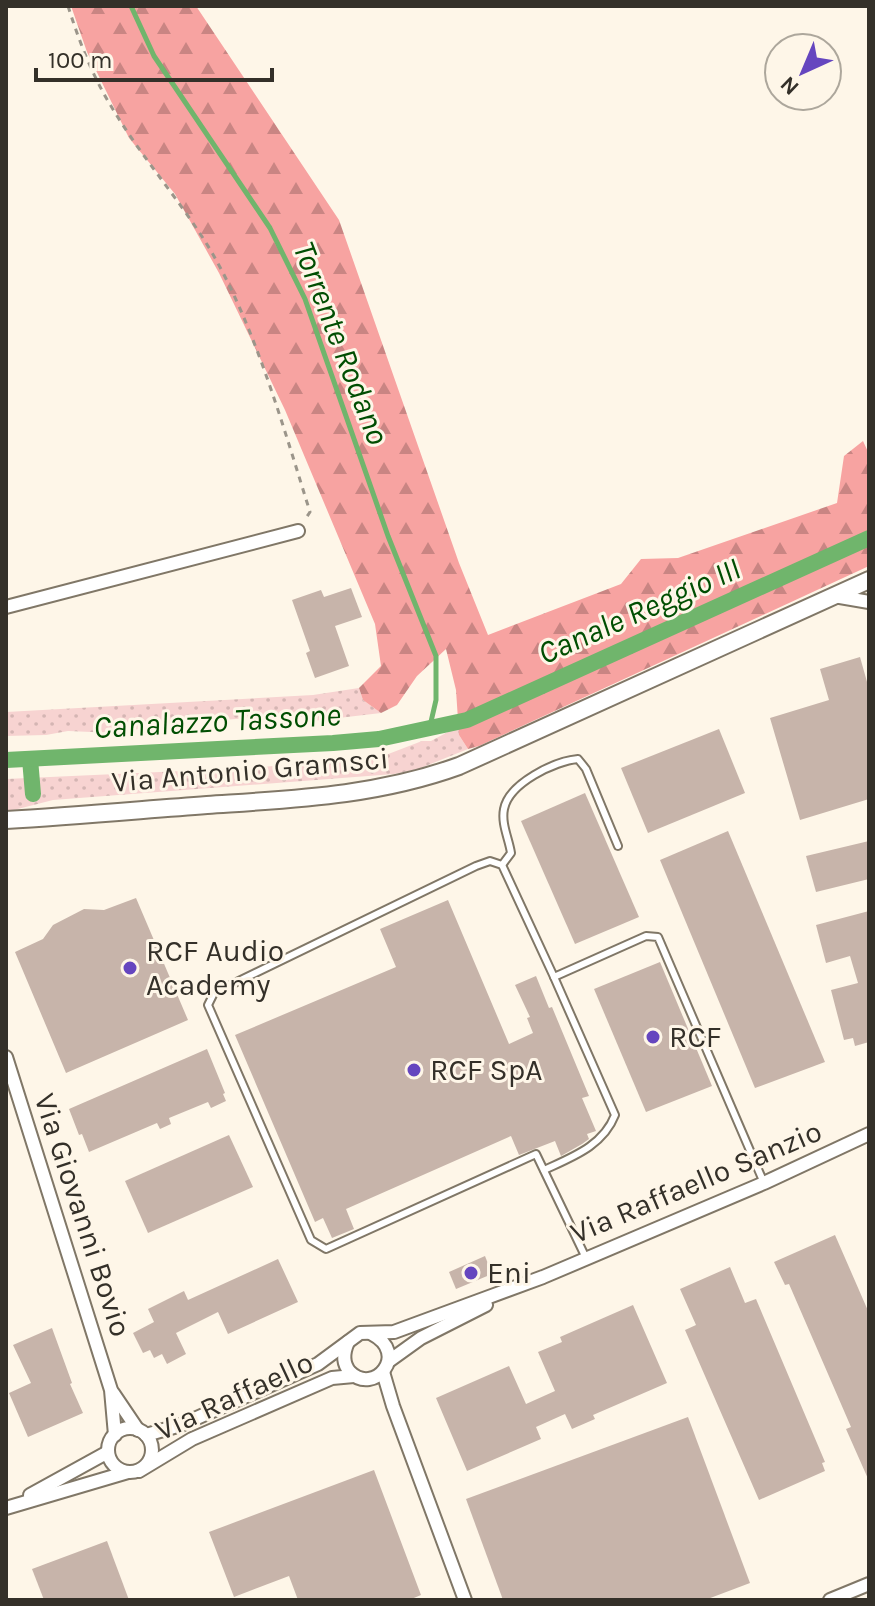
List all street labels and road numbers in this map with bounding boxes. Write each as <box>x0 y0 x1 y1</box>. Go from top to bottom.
street label: Via Antonio Gramsci <box>110 740 390 800</box>
street label: Via Giovanni Bovio <box>27 1089 139 1341</box>
street label: Via Raffaello Sanzio <box>565 1113 827 1251</box>
street label: Via Raffaello <box>149 1344 319 1448</box>

